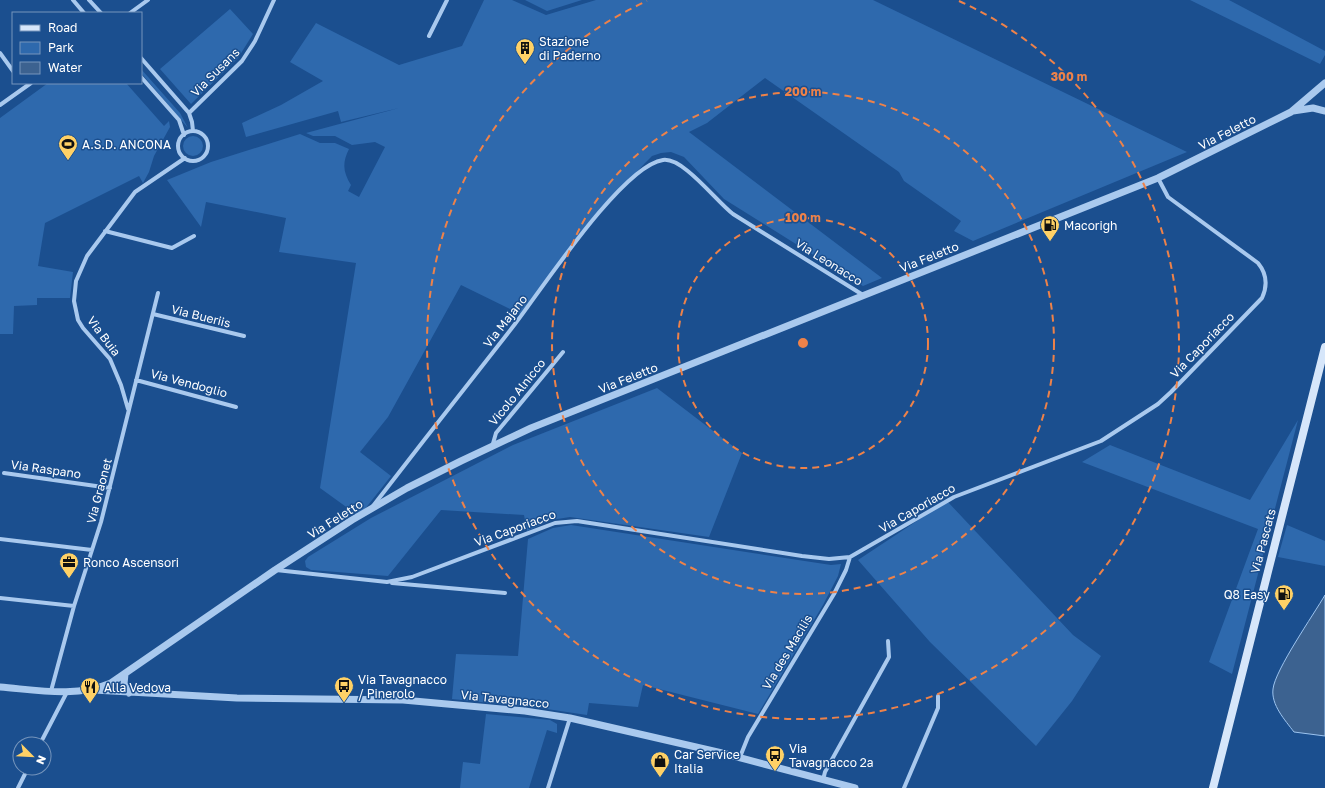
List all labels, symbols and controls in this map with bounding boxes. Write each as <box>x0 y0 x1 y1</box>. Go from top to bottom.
legend <box>12 12 142 84</box>
text: Road <box>48 20 77 35</box>
place label: Stazione di Paderno <box>539 34 601 63</box>
building icon: Stazione di Paderno <box>514 37 536 65</box>
text: Park <box>48 40 74 55</box>
street label: Via Susans <box>187 44 243 100</box>
text: Water <box>48 60 82 75</box>
text: 300 m <box>1051 69 1087 84</box>
text: 200 m <box>785 84 821 99</box>
street label: Via Feletto <box>1196 111 1258 153</box>
sports icon: A.S.D. ANCONA <box>57 133 79 161</box>
place label: A.S.D. ANCONA <box>82 137 171 152</box>
text: 100 m <box>785 210 821 225</box>
fuel station icon: Macorigh <box>1039 214 1061 242</box>
place label: Macorigh <box>1064 218 1118 233</box>
street label: Via Leonacco <box>793 235 865 289</box>
street label: Via Feletto <box>897 238 961 276</box>
street label: Via Majano <box>480 292 530 350</box>
street label: Via Bueriis <box>170 301 232 331</box>
street label: Via Caporiacco <box>1167 309 1237 381</box>
street label: Via Buia <box>84 313 124 359</box>
centre of rings <box>796 336 810 350</box>
street label: Vicolo Alnicco <box>486 356 548 428</box>
street label: Via Feletto <box>596 359 660 397</box>
street label: Via Vendoglio <box>149 366 229 400</box>
street label: Via Graonet <box>83 456 115 525</box>
street label: Via Raspano <box>10 457 82 481</box>
street label: Via Caporiacco <box>876 480 958 536</box>
street label: Via Feletto <box>305 496 365 542</box>
street label: Via Caporiacco <box>472 506 558 550</box>
street label: Via Pascats <box>1247 507 1279 575</box>
office icon: Ronco Ascensori <box>58 551 80 579</box>
place label: Ronco Ascensori <box>83 555 179 570</box>
fuel station icon: Q8 Easy <box>1273 583 1295 611</box>
place label: Q8 Easy <box>1224 587 1270 602</box>
street label: Via des Macilis <box>759 612 815 692</box>
place label: Via Tavagnacco / Pinerolo <box>358 672 447 701</box>
bus stop icon: Via Tavagnacco / Pinerolo <box>333 675 355 703</box>
restaurant icon: Alla Vedova <box>79 676 101 704</box>
place label: Alla Vedova <box>104 680 171 695</box>
street label: Via Tavagnacco <box>460 687 550 711</box>
north arrow <box>12 736 52 776</box>
place label: Via Tavagnacco 2ª <box>789 741 874 770</box>
bus stop icon: Via Tavagnacco 2ª <box>764 744 786 772</box>
place label: Car Service Italia <box>674 747 740 776</box>
shop icon: Car Service Italia <box>649 750 671 778</box>
text: N <box>34 754 49 767</box>

